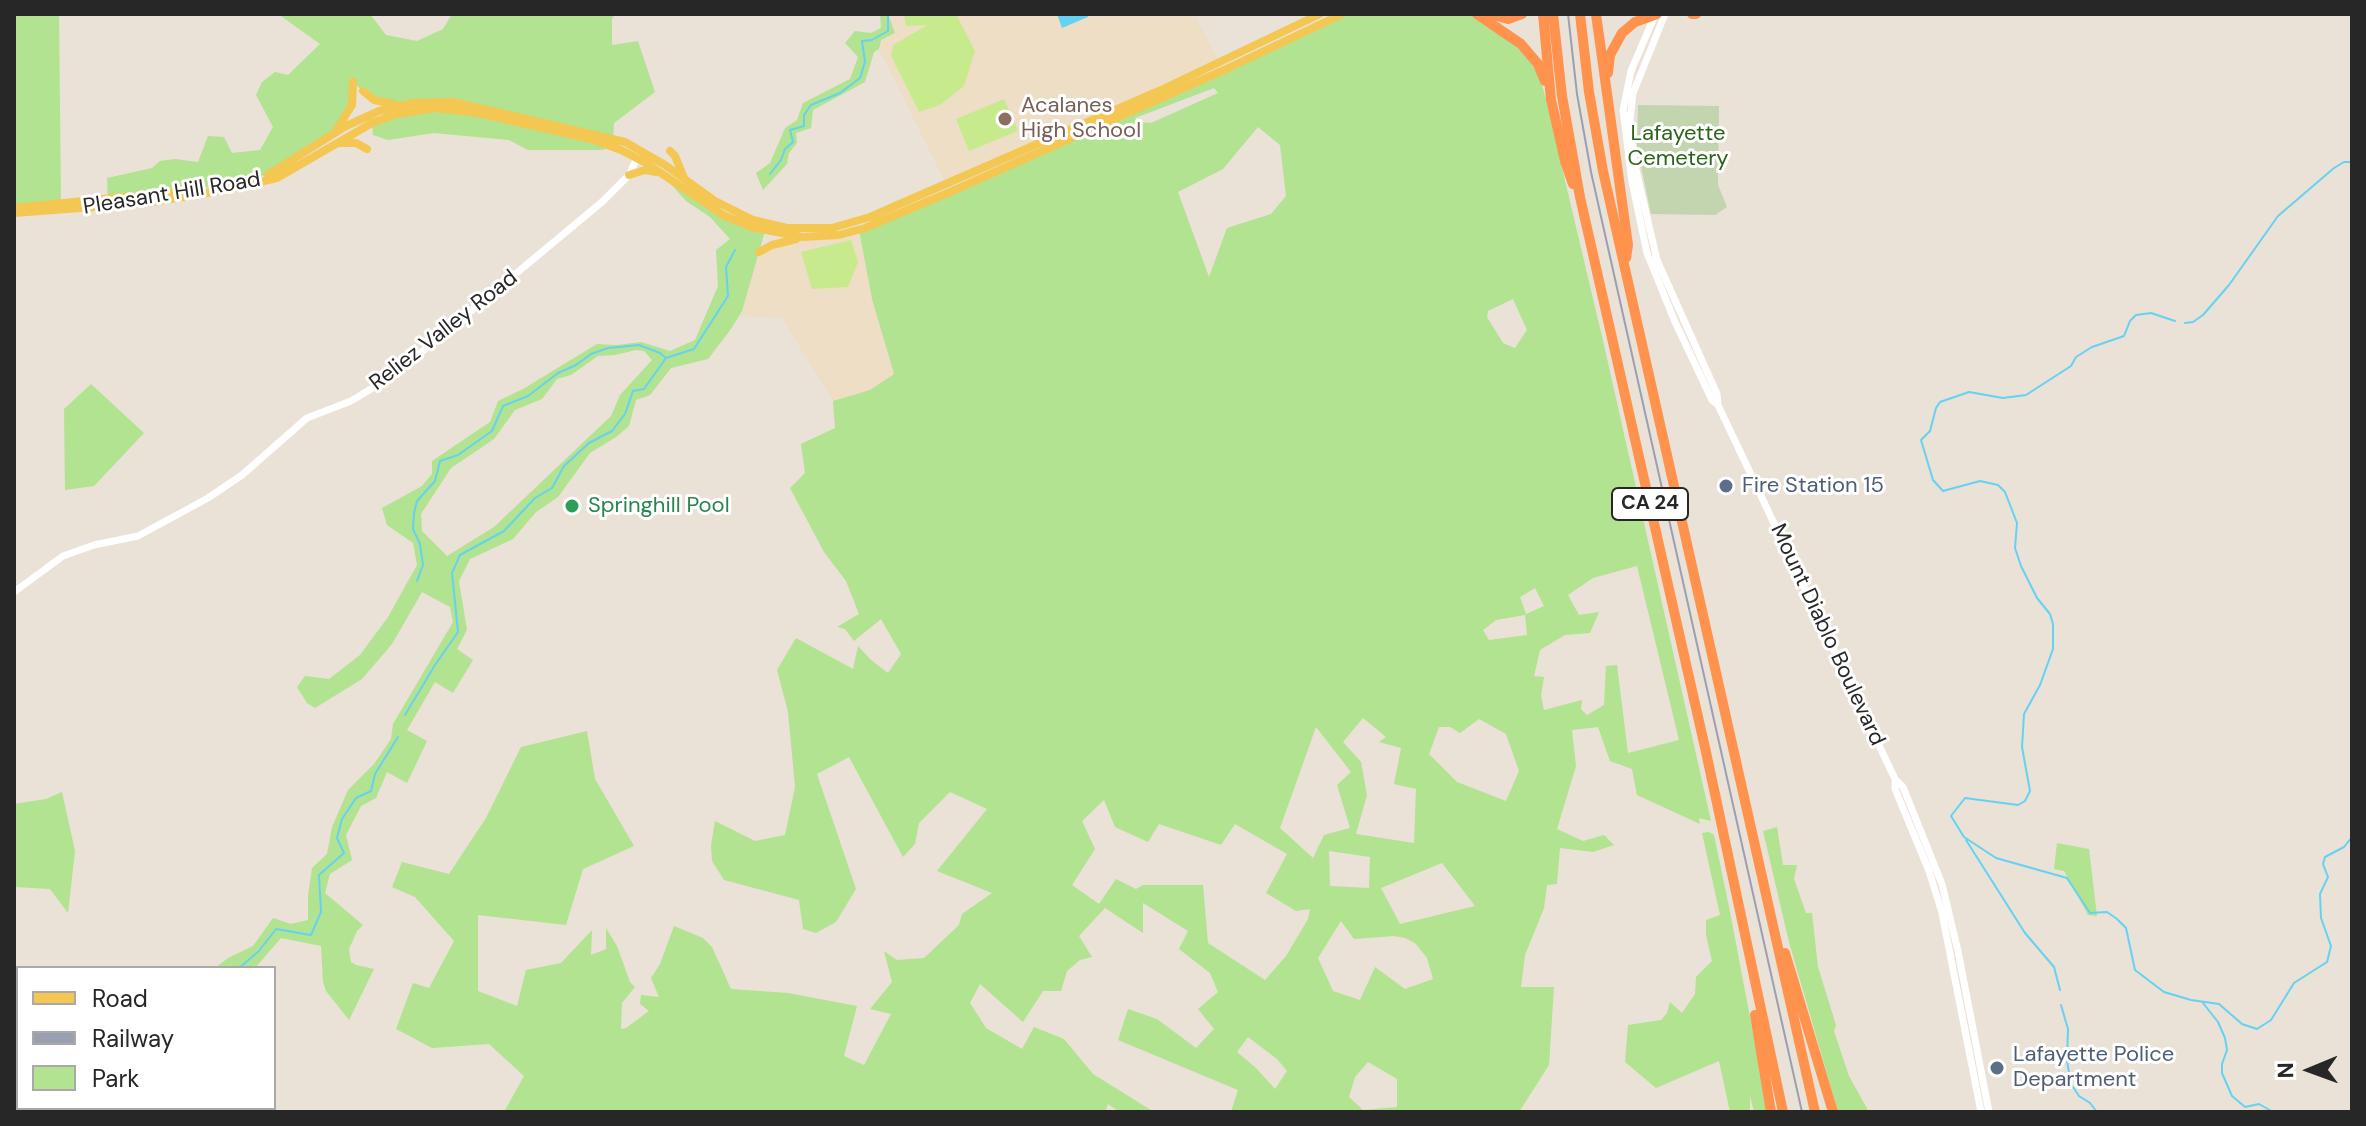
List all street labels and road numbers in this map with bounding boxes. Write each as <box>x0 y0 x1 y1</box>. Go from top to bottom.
street label: Pleasant Hill Road <box>81 167 263 221</box>
street label: Reliez Valley Road <box>365 265 523 397</box>
road number: CA 24 <box>1612 488 1688 520</box>
street label: Mount Diablo Boulevard <box>1764 520 1890 750</box>

